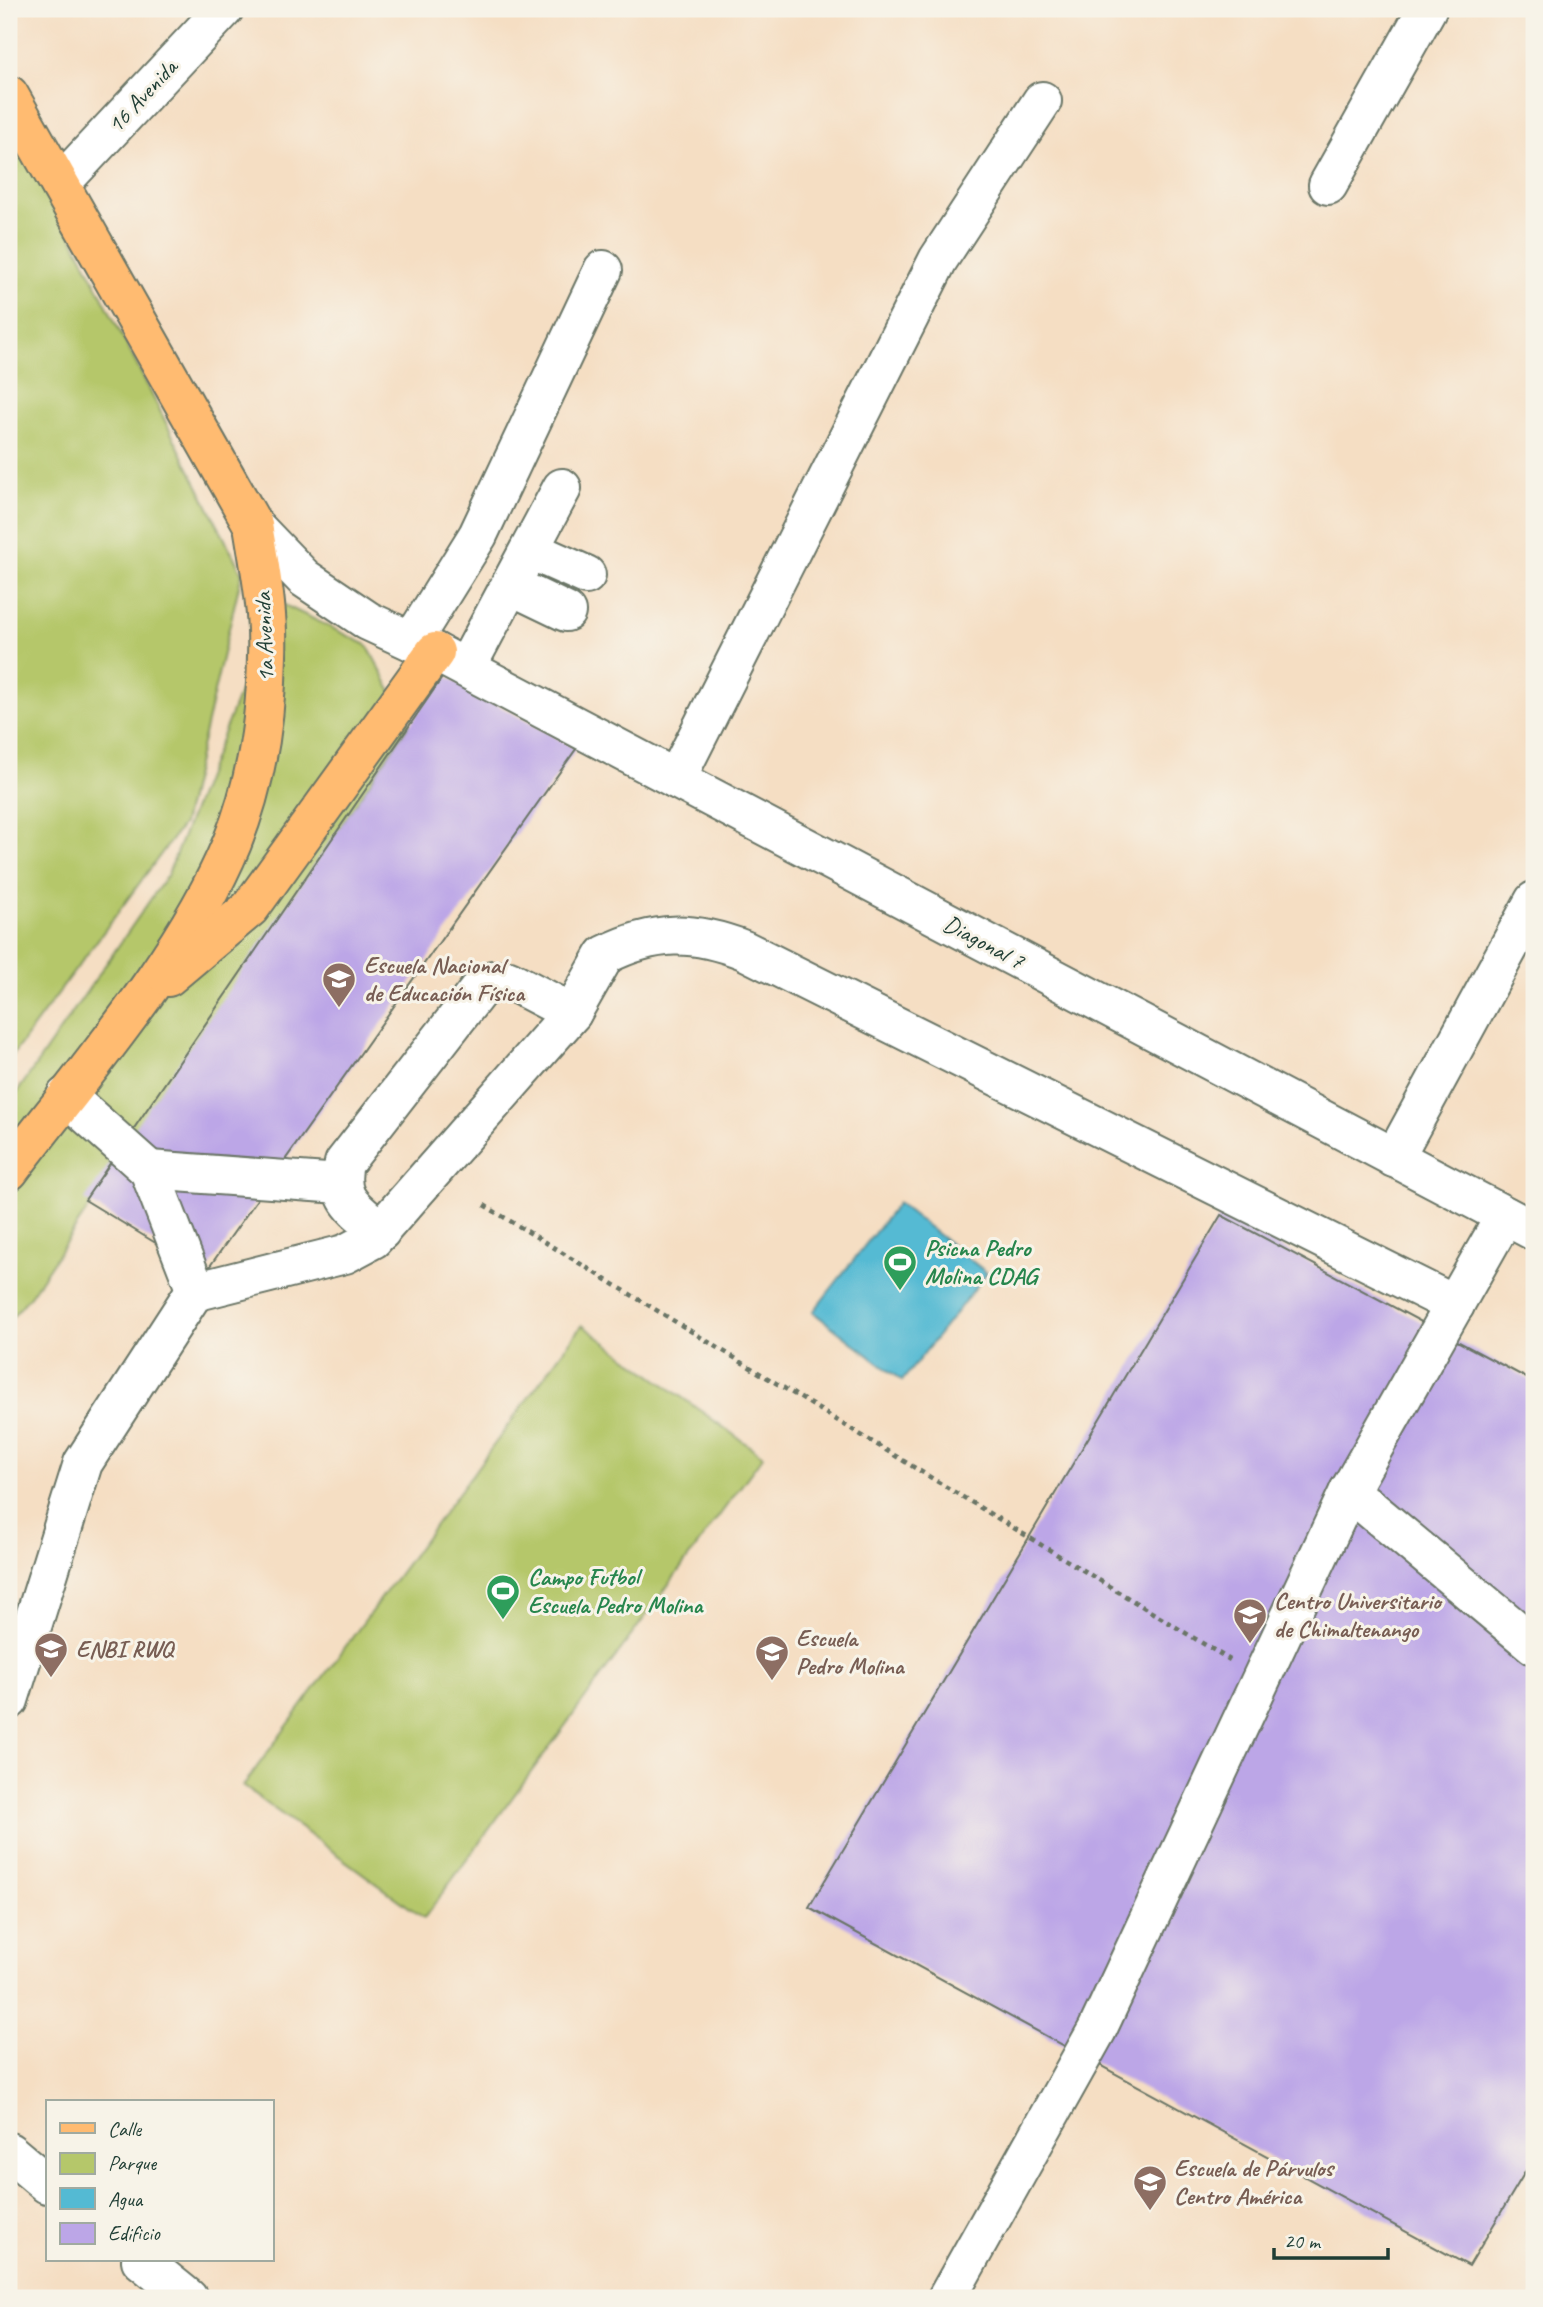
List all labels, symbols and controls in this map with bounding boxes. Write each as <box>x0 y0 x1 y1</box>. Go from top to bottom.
street label: 16 Avenida <box>100 51 185 139</box>
street label: 1a Avenida <box>247 590 281 682</box>
street label: Diagonal 7 <box>938 908 1031 976</box>
place label: Escuela Nacional de Educación Física <box>364 950 526 1008</box>
school or university icon: Escuela Nacional de Educación Física <box>320 960 358 1009</box>
place label: Psicna Pedro Molina CDAG <box>925 1233 1041 1291</box>
sports icon: Psicna Pedro Molina CDAG <box>881 1243 919 1292</box>
place label: Campo Futbol Escuela Pedro Molina <box>528 1562 705 1620</box>
sports icon: Campo Futbol Escuela Pedro Molina <box>484 1572 522 1621</box>
place label: Centro Universitario de Chimaltenango <box>1274 1586 1443 1644</box>
school or university icon: Centro Universitario de Chimaltenango <box>1231 1596 1269 1645</box>
place label: Escuela Pedro Molina <box>796 1623 906 1681</box>
school or university icon: ENBI RWQ <box>32 1630 70 1679</box>
school or university icon: Escuela Pedro Molina <box>753 1633 791 1682</box>
place label: ENBI RWQ <box>76 1634 176 1664</box>
legend <box>46 2100 273 2262</box>
text: Calle <box>108 2116 142 2142</box>
text: Parque <box>108 2150 157 2176</box>
place label: Escuela de Párvulos Centro América <box>1174 2153 1336 2211</box>
school or university icon: Escuela de Párvulos Centro América <box>1131 2163 1169 2212</box>
text: Agua <box>108 2186 144 2212</box>
scale bar <box>1274 2216 1387 2260</box>
text: Edificio <box>108 2220 161 2246</box>
text: 20 m <box>1284 2228 1322 2254</box>

